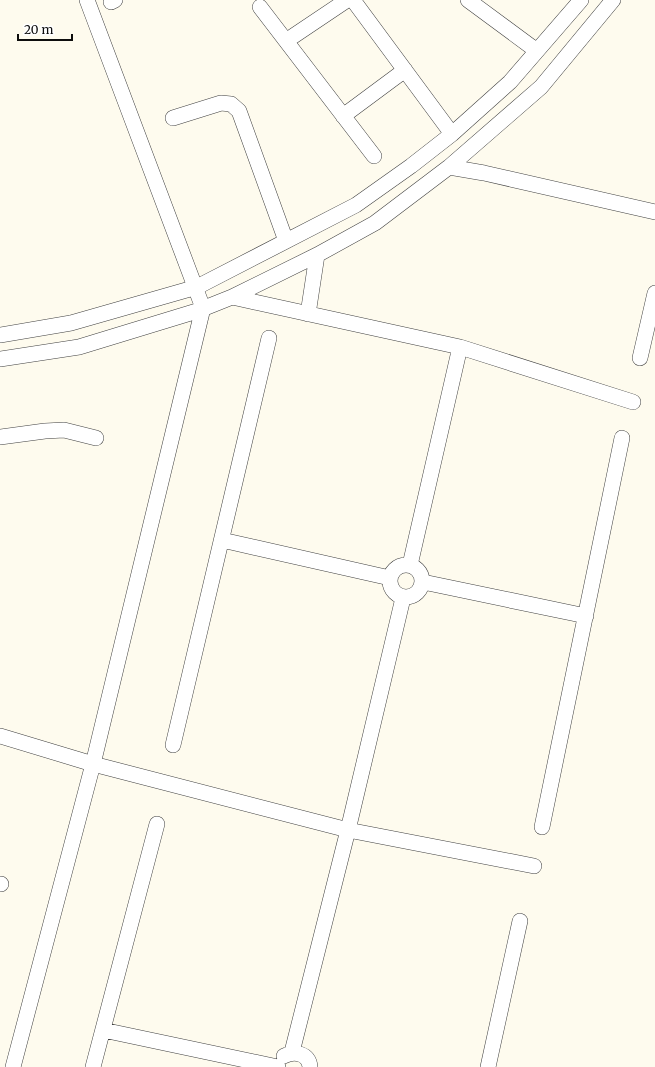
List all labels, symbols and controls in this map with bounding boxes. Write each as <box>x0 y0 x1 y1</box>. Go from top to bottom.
scale bar <box>18 16 72 42</box>
text: 20 m <box>24 22 53 37</box>

